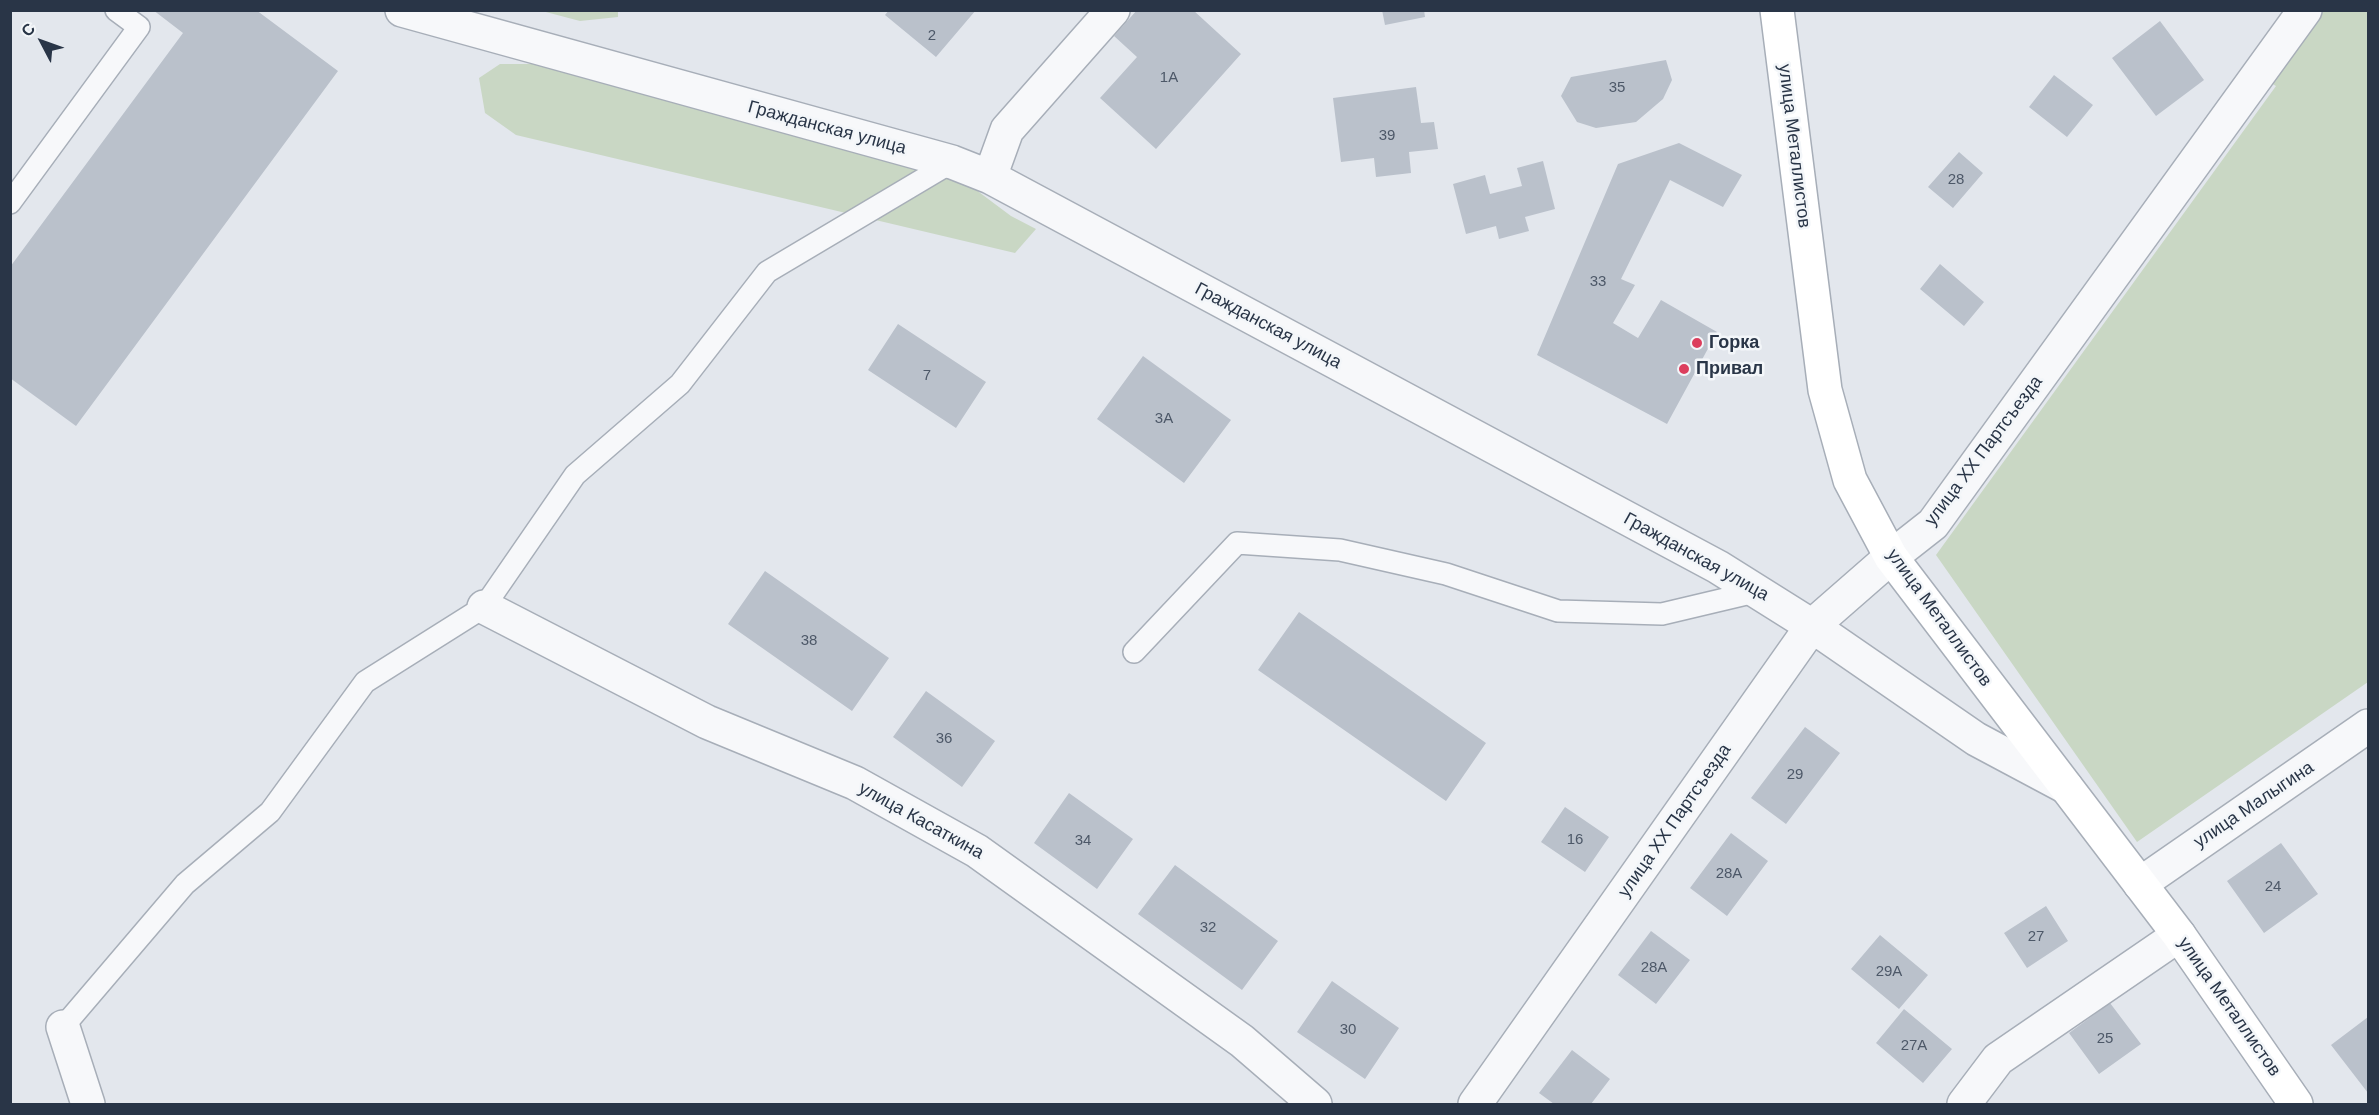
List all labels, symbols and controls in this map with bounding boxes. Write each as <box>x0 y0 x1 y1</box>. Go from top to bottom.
north arrow <box>12 12 72 72</box>
text: С <box>18 20 38 40</box>
house number: 2 <box>928 27 936 45</box>
street label: улица Металлистов <box>1773 63 1815 229</box>
house number: 1А <box>1160 69 1178 87</box>
house number: 35 <box>1609 79 1625 97</box>
street label: Гражданская улица <box>746 97 908 159</box>
house number: 39 <box>1379 127 1395 145</box>
house number: 28 <box>1948 171 1964 189</box>
house number: 33 <box>1590 273 1606 291</box>
street label: Гражданская улица <box>1191 278 1345 374</box>
place label: Горка <box>1709 332 1759 354</box>
marker: Горка <box>1690 336 1704 350</box>
place label: Привал <box>1696 358 1763 380</box>
marker: Привал <box>1677 362 1691 376</box>
house number: 7 <box>923 367 931 385</box>
street label: улица XX Партсъезда <box>1921 372 2047 530</box>
house number: 3А <box>1155 410 1173 428</box>
street label: Гражданская улица <box>1620 508 1772 606</box>
street label: улица Металлистов <box>1882 545 1996 691</box>
house number: 38 <box>801 632 817 650</box>
house number: 36 <box>936 730 952 748</box>
street label: улица XX Партсъезда <box>1614 740 1736 902</box>
street label: улица Малыгина <box>2190 757 2318 853</box>
house number: 29 <box>1787 766 1803 784</box>
street label: улица Касаткина <box>855 778 987 864</box>
house number: 16 <box>1567 831 1583 849</box>
house number: 34 <box>1075 832 1091 850</box>
house number: 28А <box>1716 865 1742 883</box>
house number: 24 <box>2265 878 2281 896</box>
house number: 32 <box>1200 919 1216 937</box>
house number: 27 <box>2028 928 2044 946</box>
street label: улица Металлистов <box>2173 933 2285 1081</box>
house number: 28А <box>1641 959 1667 977</box>
house number: 29А <box>1876 963 1902 981</box>
house number: 30 <box>1340 1021 1356 1039</box>
house number: 25 <box>2097 1030 2113 1048</box>
house number: 27А <box>1901 1037 1927 1055</box>

